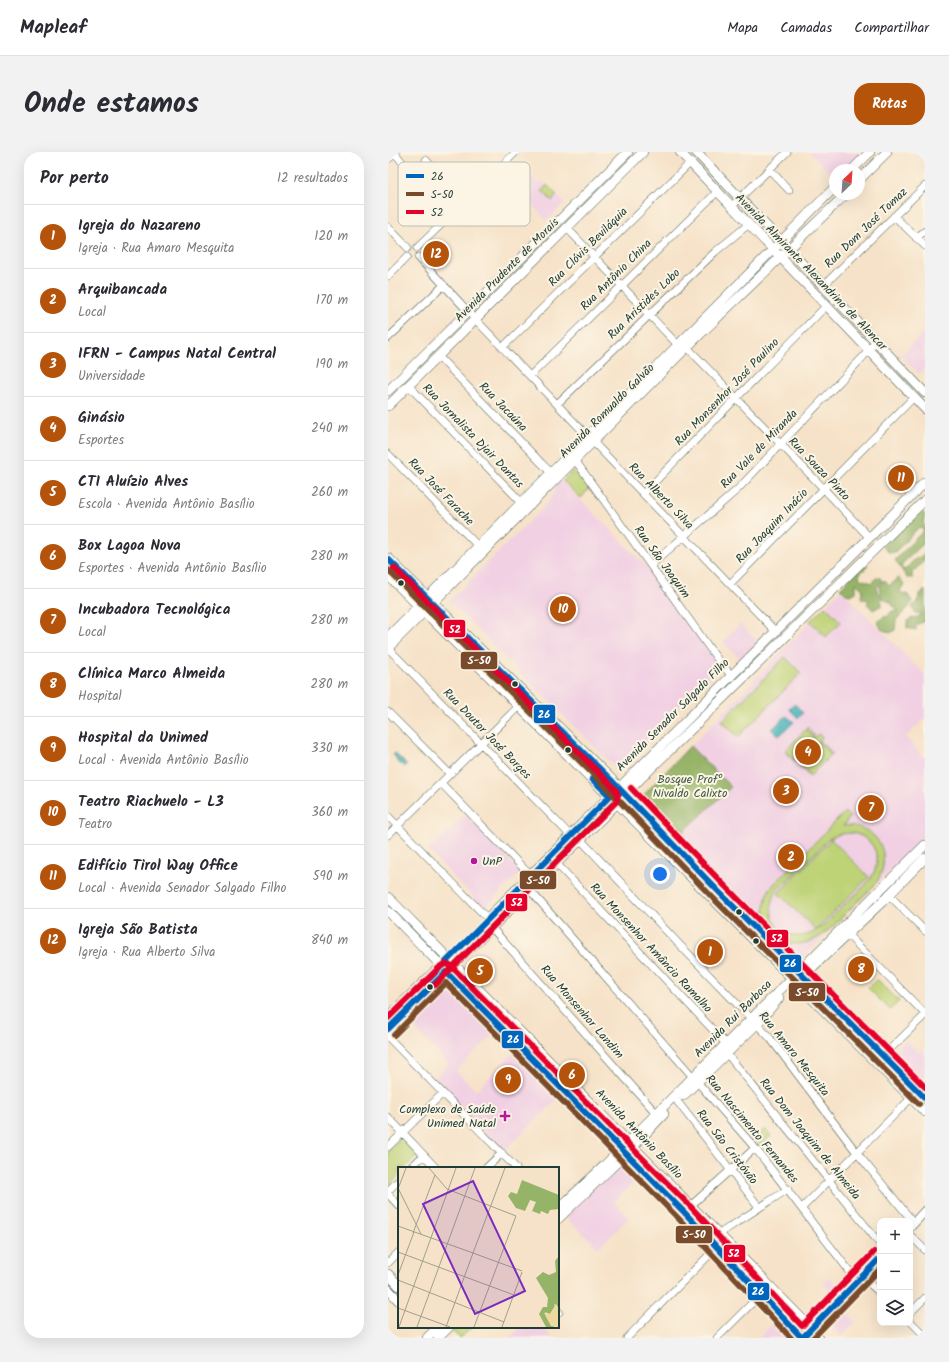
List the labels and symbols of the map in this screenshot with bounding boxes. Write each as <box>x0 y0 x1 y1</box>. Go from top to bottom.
legend <box>398 162 530 226</box>
north arrow <box>829 164 865 200</box>
text: 26 <box>431 168 444 186</box>
street label: Rua Dom José Tomaz <box>820 183 912 273</box>
text: S-50 <box>431 186 454 204</box>
street label: Avenida Almirante Alexandrino de Alencar <box>730 189 892 356</box>
street label: Rua Clóvis Beviláquia <box>544 203 632 291</box>
text: 52 <box>431 204 443 222</box>
street label: Avenida Prudente de Morais <box>450 213 564 327</box>
street label: Rua Antônio China <box>576 234 657 315</box>
pin: 12 <box>423 239 449 269</box>
street label: Rua Aristides Lobo <box>603 264 685 344</box>
street label: Rua Monsenhor José Paulino <box>670 334 784 450</box>
street label: Avenida Romualdo Galvão <box>555 359 659 463</box>
street label: Rua Jacaúna <box>474 378 532 437</box>
street label: Rua Jornalista Djair Dantas <box>418 379 528 493</box>
street label: Rua Vale de Miranda <box>716 405 802 493</box>
street label: Rua Souza Pinto <box>784 433 854 505</box>
street label: Rua José Farache <box>404 454 479 531</box>
street label: Rua Alberto Silva <box>624 458 698 534</box>
pin: 11 <box>888 463 914 493</box>
street label: Rua Joaquim Inácio <box>731 484 813 568</box>
street label: Rua São Joaquim <box>629 522 695 603</box>
unlabelled marker <box>396 578 406 588</box>
pin: 10 <box>550 594 576 624</box>
line badge: 52 <box>443 619 466 638</box>
text: 52 <box>448 621 461 639</box>
line badge: S-50 <box>460 651 498 670</box>
text: S-50 <box>467 652 491 670</box>
street label: Avenida Senador Salgado Filho <box>612 654 734 776</box>
unlabelled marker <box>510 679 520 689</box>
street label: Rua Doutor José Borges <box>438 684 536 784</box>
line badge: 26 <box>533 704 556 724</box>
text: 26 <box>538 706 550 724</box>
pin: 4 <box>795 737 821 767</box>
unlabelled marker <box>563 745 573 755</box>
park label: Bosque Profº Nivaldo Calixto <box>653 770 727 803</box>
pin: 3 <box>773 776 799 806</box>
pin: 7 <box>858 793 884 823</box>
pin: 2 <box>778 842 804 872</box>
place label: UnP <box>482 852 503 871</box>
marker: UnP <box>469 856 479 866</box>
your location <box>650 864 670 884</box>
line badge: S-50 <box>519 870 557 890</box>
text: S-50 <box>526 872 550 890</box>
street label: Rua Monsenhor Amâncio Ramalho <box>585 879 717 1017</box>
line badge: 52 <box>505 893 528 912</box>
text: 52 <box>510 894 523 912</box>
unlabelled marker <box>734 907 744 917</box>
line badge: 52 <box>766 929 789 948</box>
text: 52 <box>770 930 783 948</box>
unlabelled marker <box>751 936 761 946</box>
pin: 1 <box>697 937 723 967</box>
line badge: 26 <box>779 954 802 973</box>
pin: 8 <box>848 954 874 984</box>
text: 26 <box>784 955 796 973</box>
pin: 5 <box>467 956 493 986</box>
street label: Rua Monsenhor Landim <box>536 961 629 1063</box>
street label: Avenida Rui Barbosa <box>690 975 777 1062</box>
unlabelled marker <box>425 982 435 992</box>
line badge: S-50 <box>788 982 826 1002</box>
text: S-50 <box>795 984 819 1002</box>
street label: Rua Amaro Mesquita <box>754 1007 834 1101</box>
line badge: 26 <box>501 1030 524 1049</box>
text: 26 <box>507 1031 519 1049</box>
pin: 6 <box>559 1060 585 1090</box>
pin: 9 <box>495 1065 521 1095</box>
street label: Rua Nascimento Fernandes <box>701 1070 803 1188</box>
street label: Rua Dom Joaquim de Almeida <box>755 1074 865 1204</box>
street label: Avenida Antônio Basílio <box>591 1085 687 1183</box>
place label: Complexo de Saúde Unimed Natal <box>399 1100 497 1133</box>
street label: Rua São Cristóvão <box>692 1105 762 1189</box>
marker: Complexo de Saúde Unimed Natal <box>499 1110 511 1122</box>
inset map <box>398 1167 559 1328</box>
line badge: S-50 <box>675 1225 713 1244</box>
text: S-50 <box>682 1226 706 1244</box>
line badge: 52 <box>723 1244 746 1263</box>
text: 52 <box>727 1245 740 1263</box>
line badge: 26 <box>747 1282 770 1301</box>
text: 26 <box>752 1283 764 1301</box>

